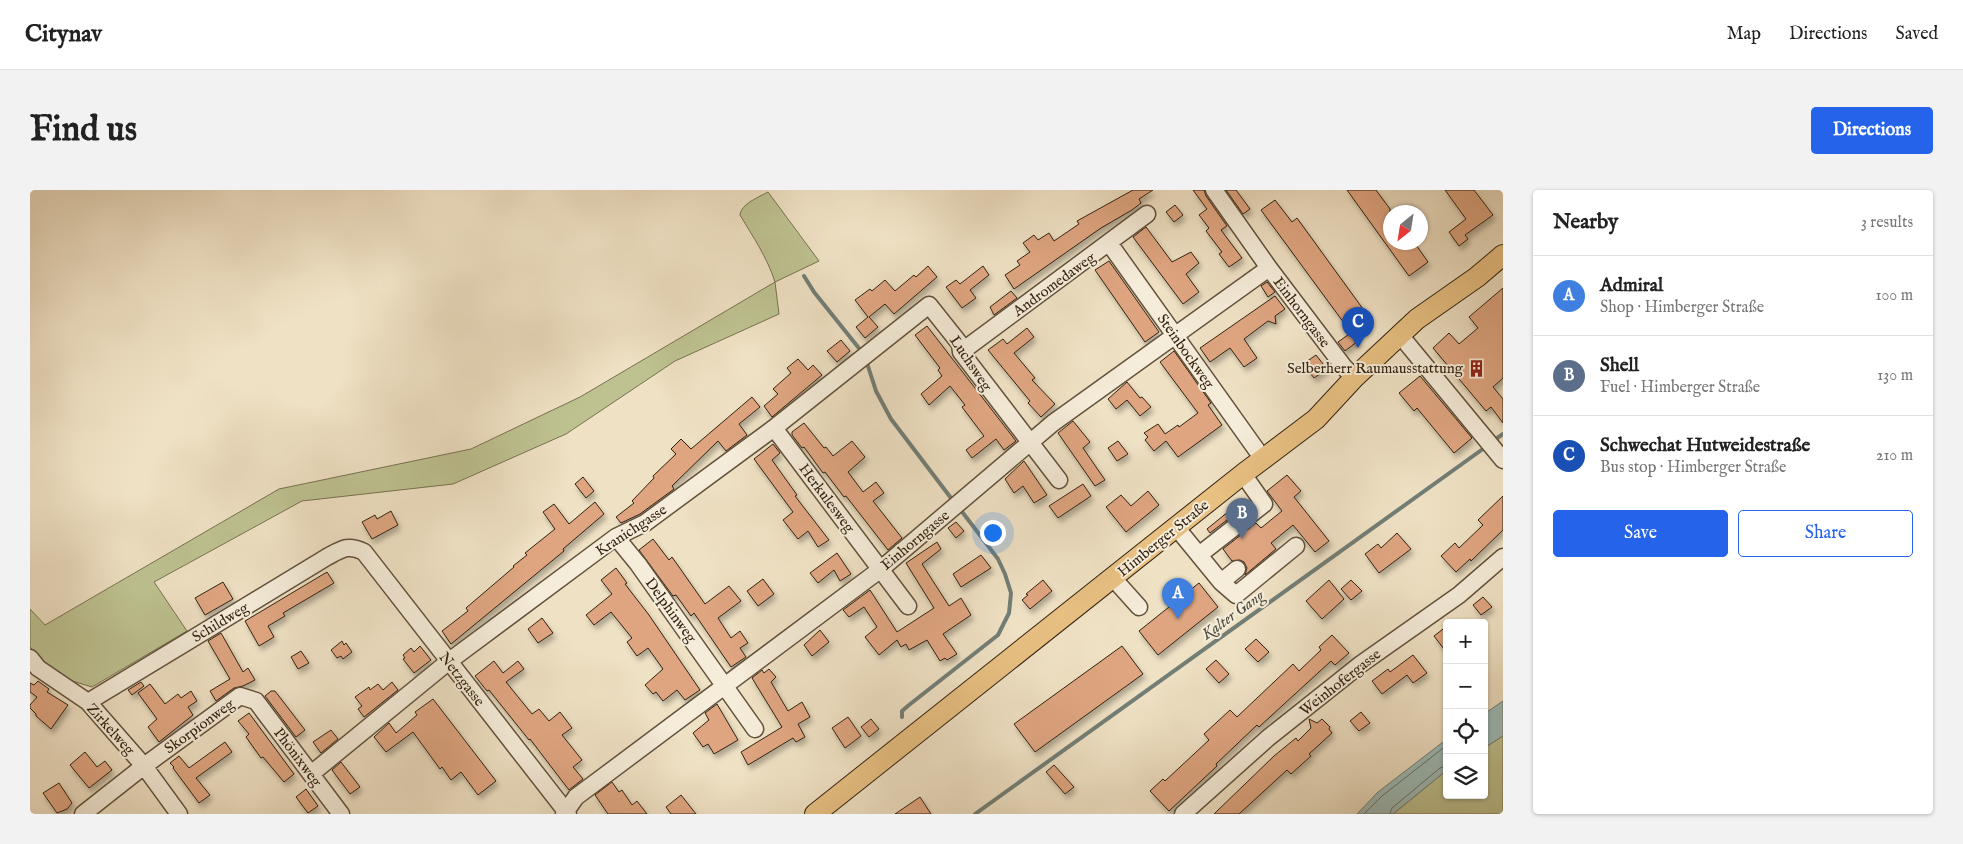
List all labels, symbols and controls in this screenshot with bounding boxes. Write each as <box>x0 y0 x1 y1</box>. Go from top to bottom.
text: Citynav <box>25 19 102 50</box>
text: Map <box>1727 23 1761 46</box>
text: Directions <box>1789 23 1867 46</box>
text: Saved <box>1895 23 1938 46</box>
button: Directions <box>1811 107 1933 154</box>
text: Find us <box>30 108 137 153</box>
north arrow <box>1383 205 1428 250</box>
text: Nearby <box>1553 209 1618 236</box>
text: 3 results <box>1861 213 1913 233</box>
street label: Andromedaweg <box>1009 248 1100 321</box>
street label: Einhorngasse <box>1269 273 1335 352</box>
text: Admiral <box>1600 274 1663 298</box>
text: A <box>1564 286 1574 306</box>
text: 100 m <box>1876 286 1913 306</box>
text: Shop · Himberger Straße <box>1600 298 1764 318</box>
pin: C <box>1342 307 1374 348</box>
street label: Steinbockweg <box>1153 310 1219 393</box>
street label: Luchsweg <box>945 332 997 395</box>
text: Shell <box>1600 354 1639 378</box>
building icon: Selberherr Raumausstattung <box>1467 358 1487 378</box>
place label: Selberherr Raumausstattung <box>1287 359 1464 378</box>
text: B <box>1564 366 1574 386</box>
text: 130 m <box>1877 366 1913 386</box>
text: Fuel · Himberger Straße <box>1600 378 1760 398</box>
text: Schwechat Hutweidestraße <box>1600 434 1810 458</box>
text: C <box>1563 446 1575 466</box>
text: 210 m <box>1876 446 1913 466</box>
text: Bus stop · Himberger Straße <box>1600 458 1786 478</box>
street label: Herkulesweg <box>794 460 859 537</box>
street label: Himberger Straße <box>1114 496 1213 581</box>
pin: B <box>1226 498 1258 539</box>
street label: Kranichgasse <box>592 500 671 561</box>
street label: Einhorngasse <box>877 506 954 575</box>
button: Save <box>1553 510 1728 557</box>
button: Share <box>1738 510 1913 557</box>
your location <box>980 520 1006 546</box>
street label: Delphinweg <box>641 574 701 647</box>
pin: A <box>1162 578 1194 619</box>
water label: Kalter Gang <box>1197 586 1269 646</box>
street label: Schildweg <box>188 598 253 647</box>
map controls <box>1443 619 1488 799</box>
button: + <box>1443 619 1488 664</box>
street label: Weinhofergasse <box>1296 645 1385 720</box>
street label: Netzgasse <box>435 648 489 710</box>
button: − <box>1443 664 1488 709</box>
street label: Skorpionweg <box>161 694 239 758</box>
street label: Zirkelweg <box>82 699 139 760</box>
button: locate <box>1443 709 1488 754</box>
street label: Phönixweg <box>269 724 326 791</box>
button: layers <box>1443 754 1488 799</box>

